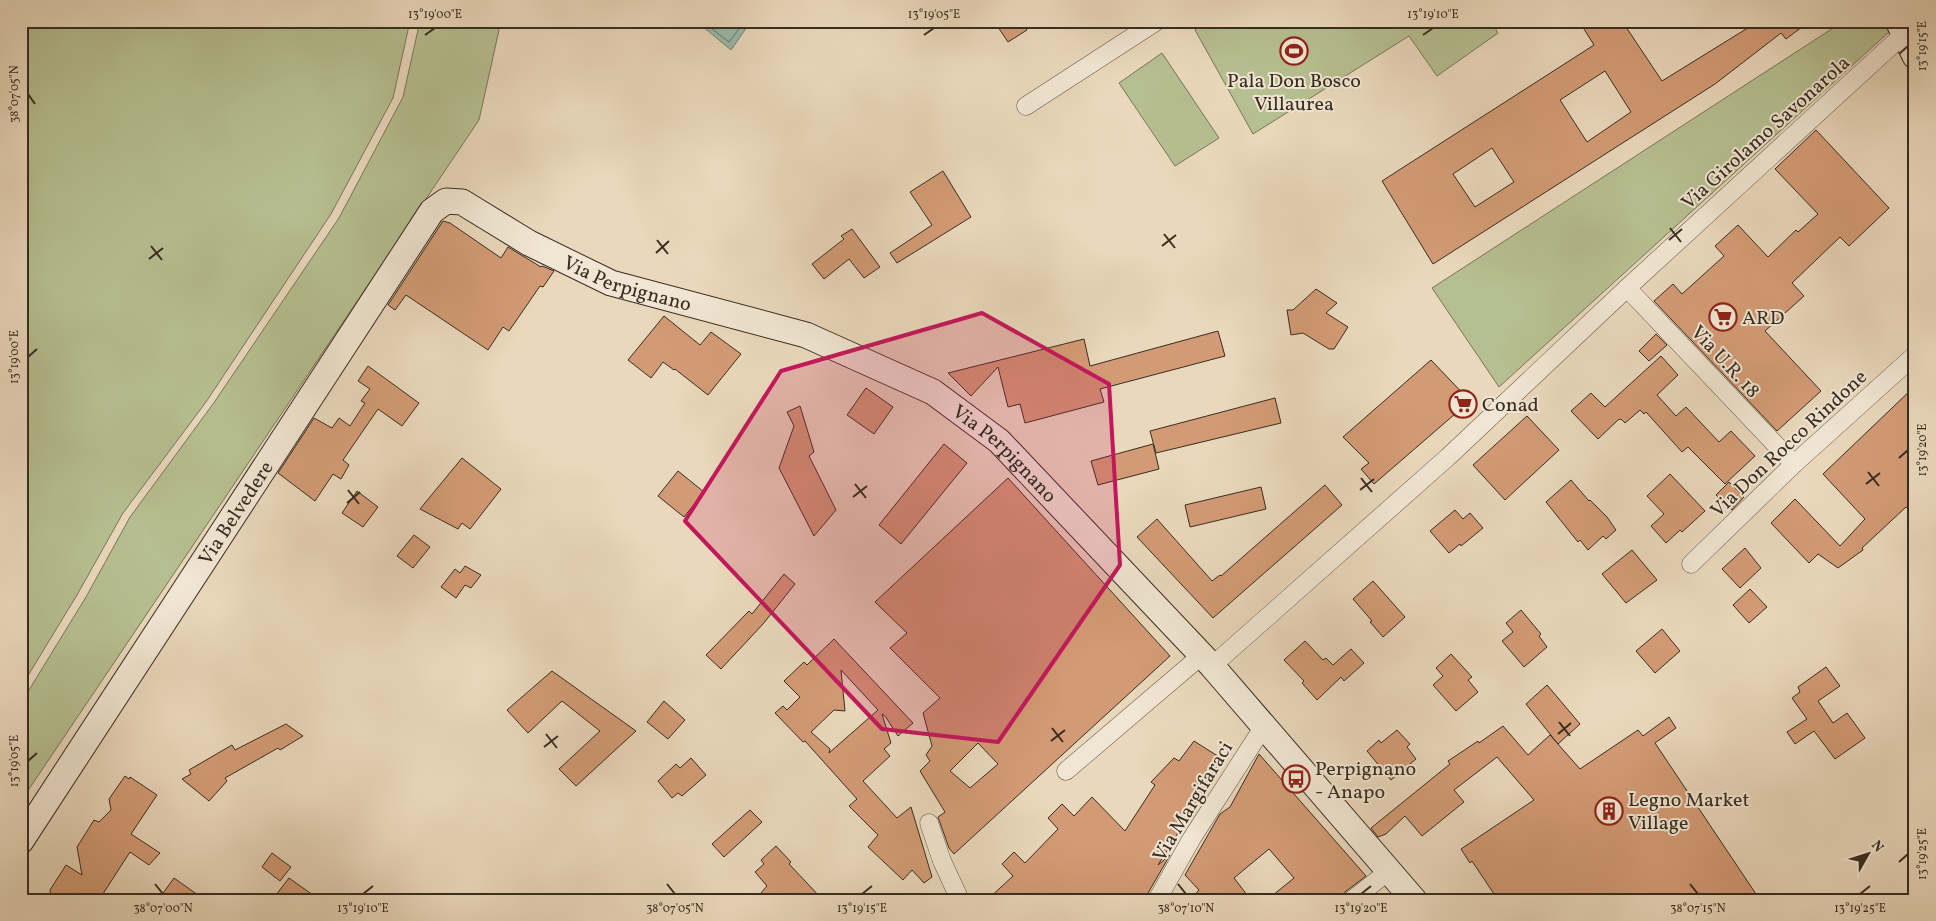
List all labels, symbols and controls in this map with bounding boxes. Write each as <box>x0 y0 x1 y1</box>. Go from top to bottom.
text: 13°19'00"E <box>408 7 462 23</box>
text: 13°19'05"E <box>908 7 960 23</box>
text: 13°19'10"E <box>1407 7 1459 23</box>
text: 13°19'15"E <box>1915 21 1931 71</box>
sports icon: Pala Don Bosco Villaurea <box>1279 36 1309 66</box>
street label: Via Girolamo Savonarola <box>1676 50 1857 217</box>
text: 38°07'05"N <box>7 65 23 123</box>
place label: Pala Don Bosco Villaurea <box>1227 68 1361 119</box>
street label: Via Perpignano <box>558 250 694 320</box>
supermarket icon: ARD <box>1708 302 1738 332</box>
place label: ARD <box>1742 305 1784 333</box>
street label: Via U.R. 18 <box>1683 320 1766 405</box>
text: 13°19'00"E <box>7 330 23 384</box>
street label: Via Don Rocco Rindone <box>1705 364 1874 525</box>
supermarket icon: Conad <box>1448 389 1478 419</box>
place label: Conad <box>1482 392 1539 420</box>
street label: Via Perpignano <box>946 399 1062 510</box>
text: 13°19'20"E <box>1915 424 1931 476</box>
street label: Via Belvedere <box>193 456 281 571</box>
text: 13°19'05"E <box>7 735 23 787</box>
street label: Via Margifaraci <box>1147 737 1241 868</box>
place label: Perpignano - Anapo <box>1315 756 1416 807</box>
bus stop icon: Perpignano - Anapo <box>1281 764 1311 794</box>
place label: Legno Market Village <box>1628 787 1750 838</box>
building icon: Legno Market Village <box>1594 796 1624 826</box>
north arrow <box>1844 828 1894 878</box>
text: 13°19'25"E <box>1915 828 1931 880</box>
text: N <box>1866 837 1888 857</box>
text: 38°07'00"N <box>133 901 193 917</box>
text: 13°19'10"E <box>337 901 389 917</box>
text: 38°07'05"N <box>646 901 704 917</box>
text: 13°19'15"E <box>837 901 887 917</box>
text: 38°07'10"N <box>1158 901 1214 917</box>
text: 13°19'20"E <box>1335 901 1387 917</box>
text: 38°07'15"N <box>1670 901 1726 917</box>
text: 13°19'25"E <box>1834 901 1886 917</box>

